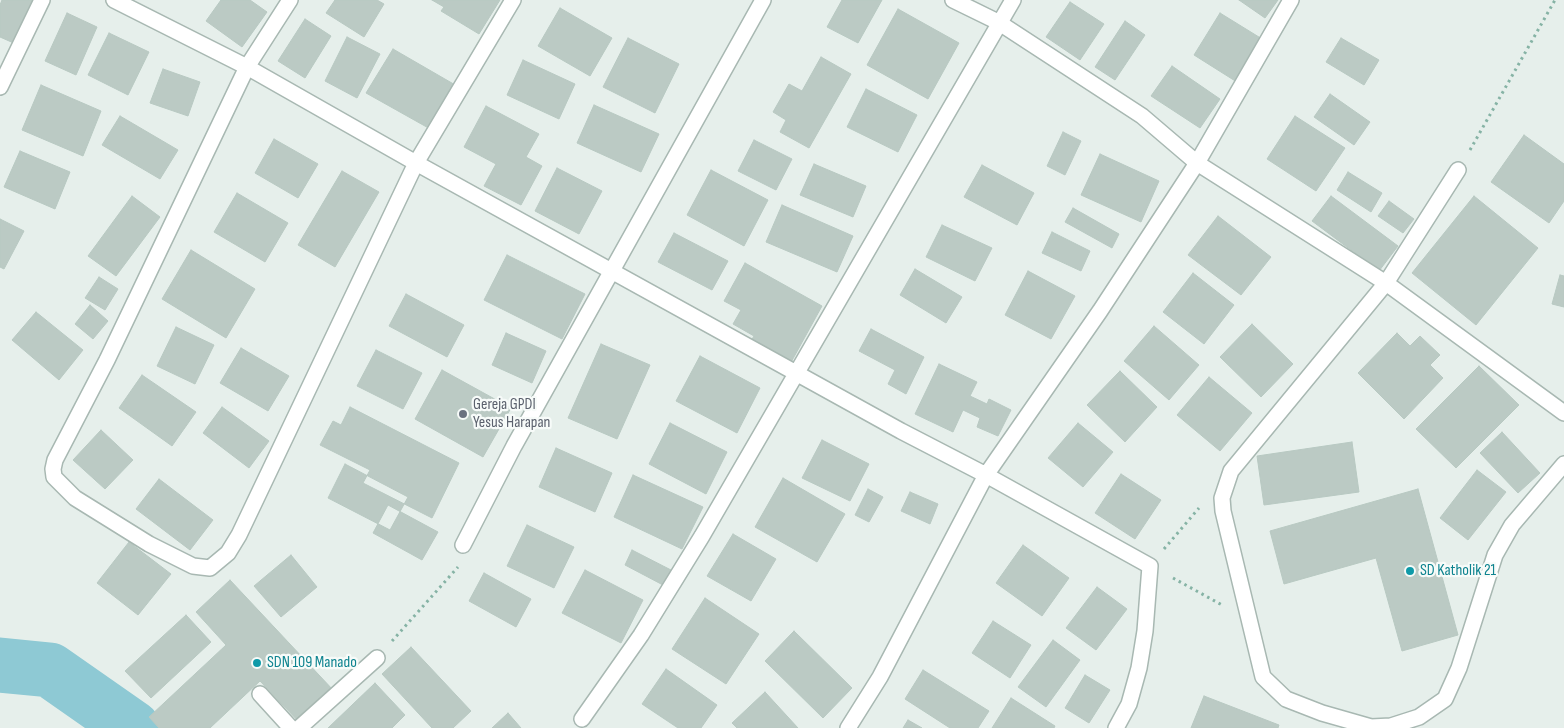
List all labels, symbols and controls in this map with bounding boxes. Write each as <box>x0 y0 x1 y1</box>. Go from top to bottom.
place label: Gereja GPDI Yesus Harapan <box>473 395 550 433</box>
marker: Gereja GPDI Yesus Harapan <box>457 408 469 420</box>
place label: SD Katholik 21 <box>1420 561 1496 581</box>
marker: SD Katholik 21 <box>1404 565 1416 577</box>
place label: SDN 109 Manado <box>267 653 357 673</box>
marker: SDN 109 Manado <box>251 657 263 669</box>

